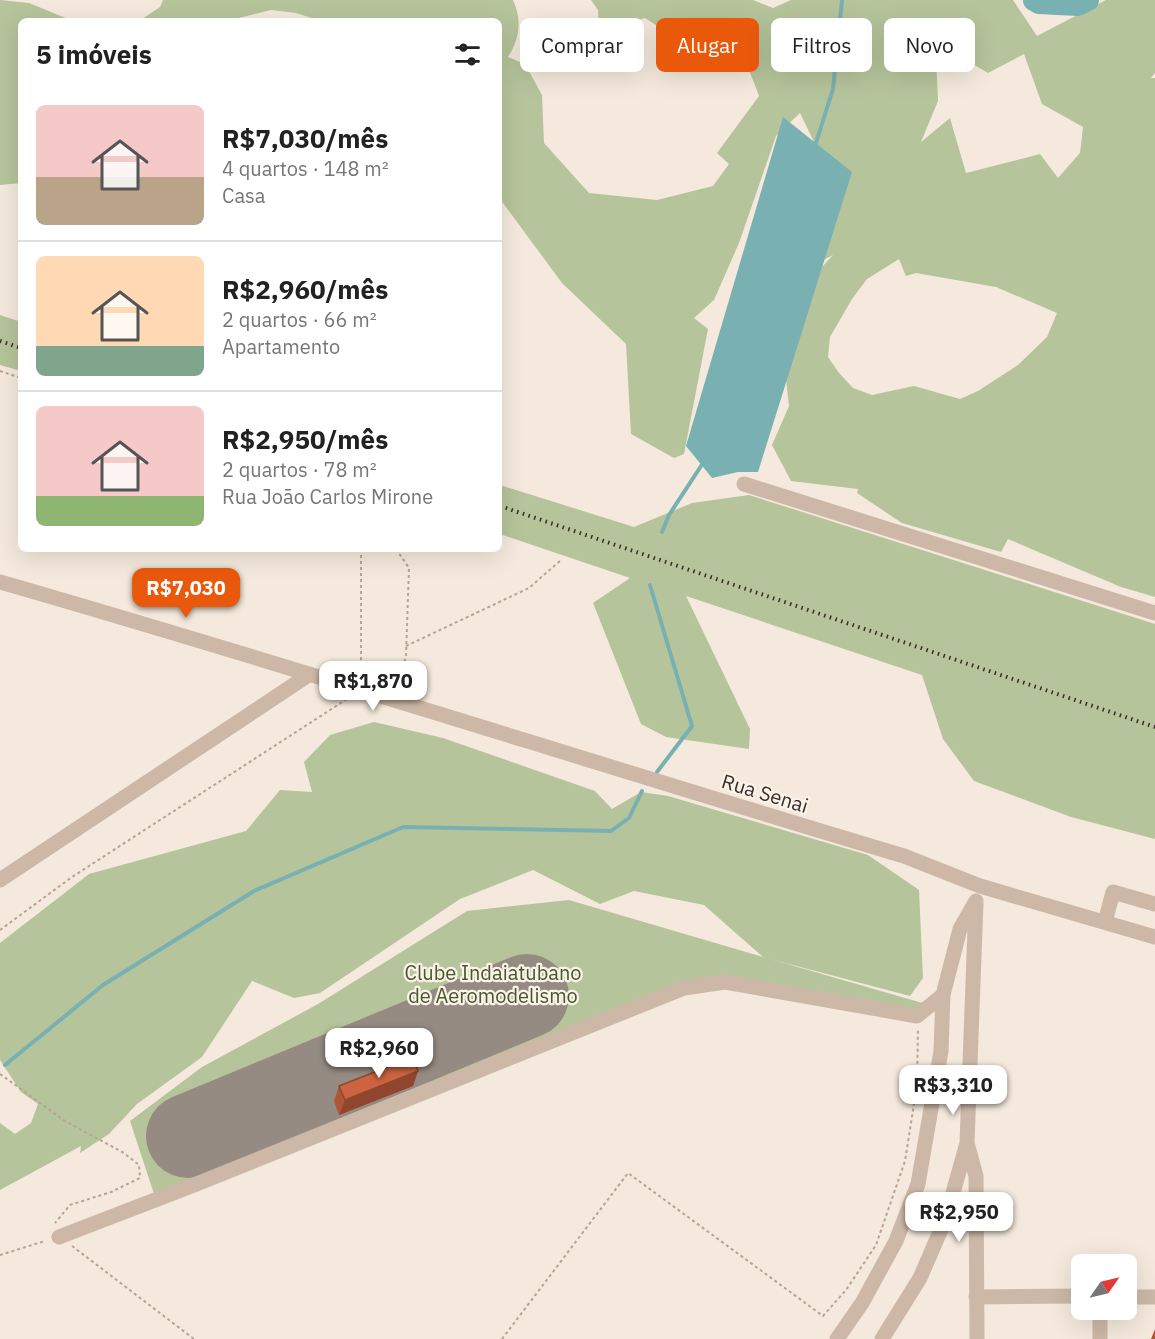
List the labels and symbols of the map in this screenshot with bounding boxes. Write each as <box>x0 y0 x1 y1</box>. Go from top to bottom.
pin: R$7,030 <box>131 568 241 619</box>
pin: R$1,870 <box>318 661 428 712</box>
street label: Rua Senai <box>718 767 812 819</box>
park label: Clube Indaiatubano de Aeromodelismo <box>404 959 582 1009</box>
pin: R$2,960 <box>324 1028 434 1079</box>
pin: R$3,310 <box>898 1065 1008 1116</box>
pin: R$2,950 <box>904 1192 1014 1243</box>
north arrow <box>1071 1254 1137 1320</box>

